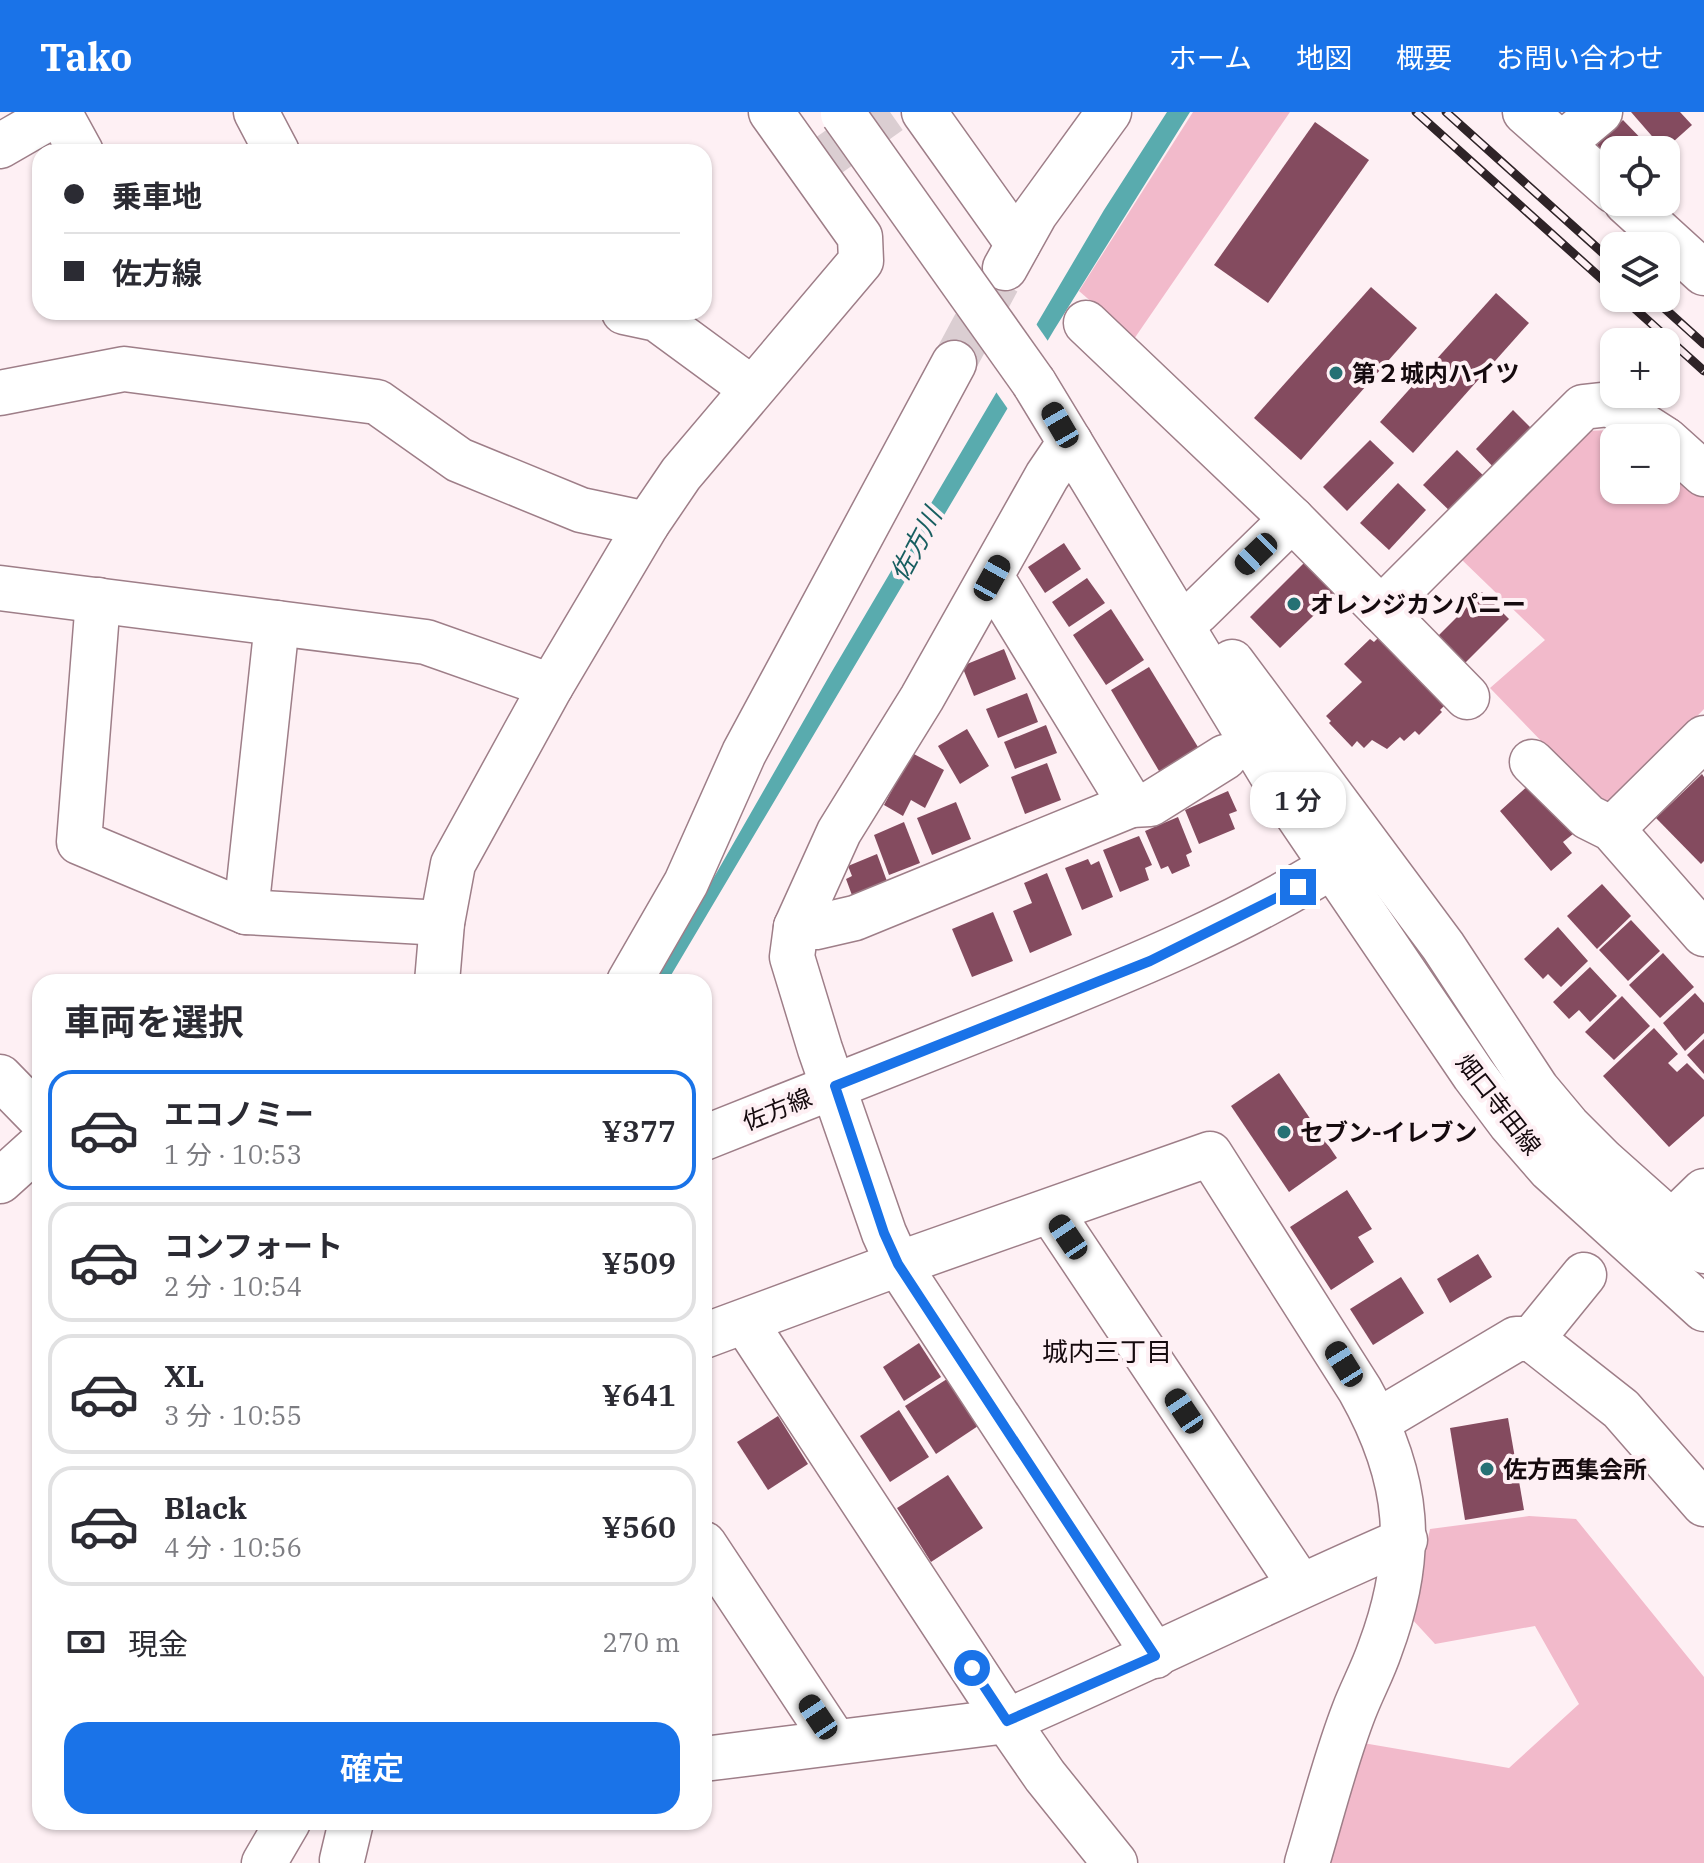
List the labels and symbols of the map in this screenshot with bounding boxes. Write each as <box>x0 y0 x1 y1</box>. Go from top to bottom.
place label: 第２城内ハイツ <box>1352 357 1520 389</box>
marker: 第２城内ハイツ <box>1327 364 1345 382</box>
car <box>1038 398 1082 452</box>
water label: 佐方川 <box>882 499 950 586</box>
car <box>1230 529 1282 579</box>
car <box>970 551 1014 605</box>
place label: オレンジカンパニー <box>1310 588 1526 620</box>
marker: オレンジカンパニー <box>1285 595 1303 613</box>
callout: 1 分 <box>1250 771 1346 827</box>
route end <box>1280 869 1316 905</box>
street label: 畑口寺田線 <box>1449 1047 1549 1161</box>
street label: 佐方線 <box>738 1081 816 1137</box>
place label: セブン-イレブン <box>1300 1116 1478 1148</box>
marker: セブン-イレブン <box>1275 1123 1293 1141</box>
car <box>1045 1210 1091 1264</box>
district label: 城内三丁目 <box>1042 1334 1172 1368</box>
car <box>1321 1337 1367 1391</box>
car <box>1161 1384 1207 1438</box>
place label: 佐方西集会所 <box>1503 1453 1647 1485</box>
marker: 佐方西集会所 <box>1478 1460 1496 1478</box>
route start <box>954 1650 990 1686</box>
car <box>795 1690 841 1744</box>

